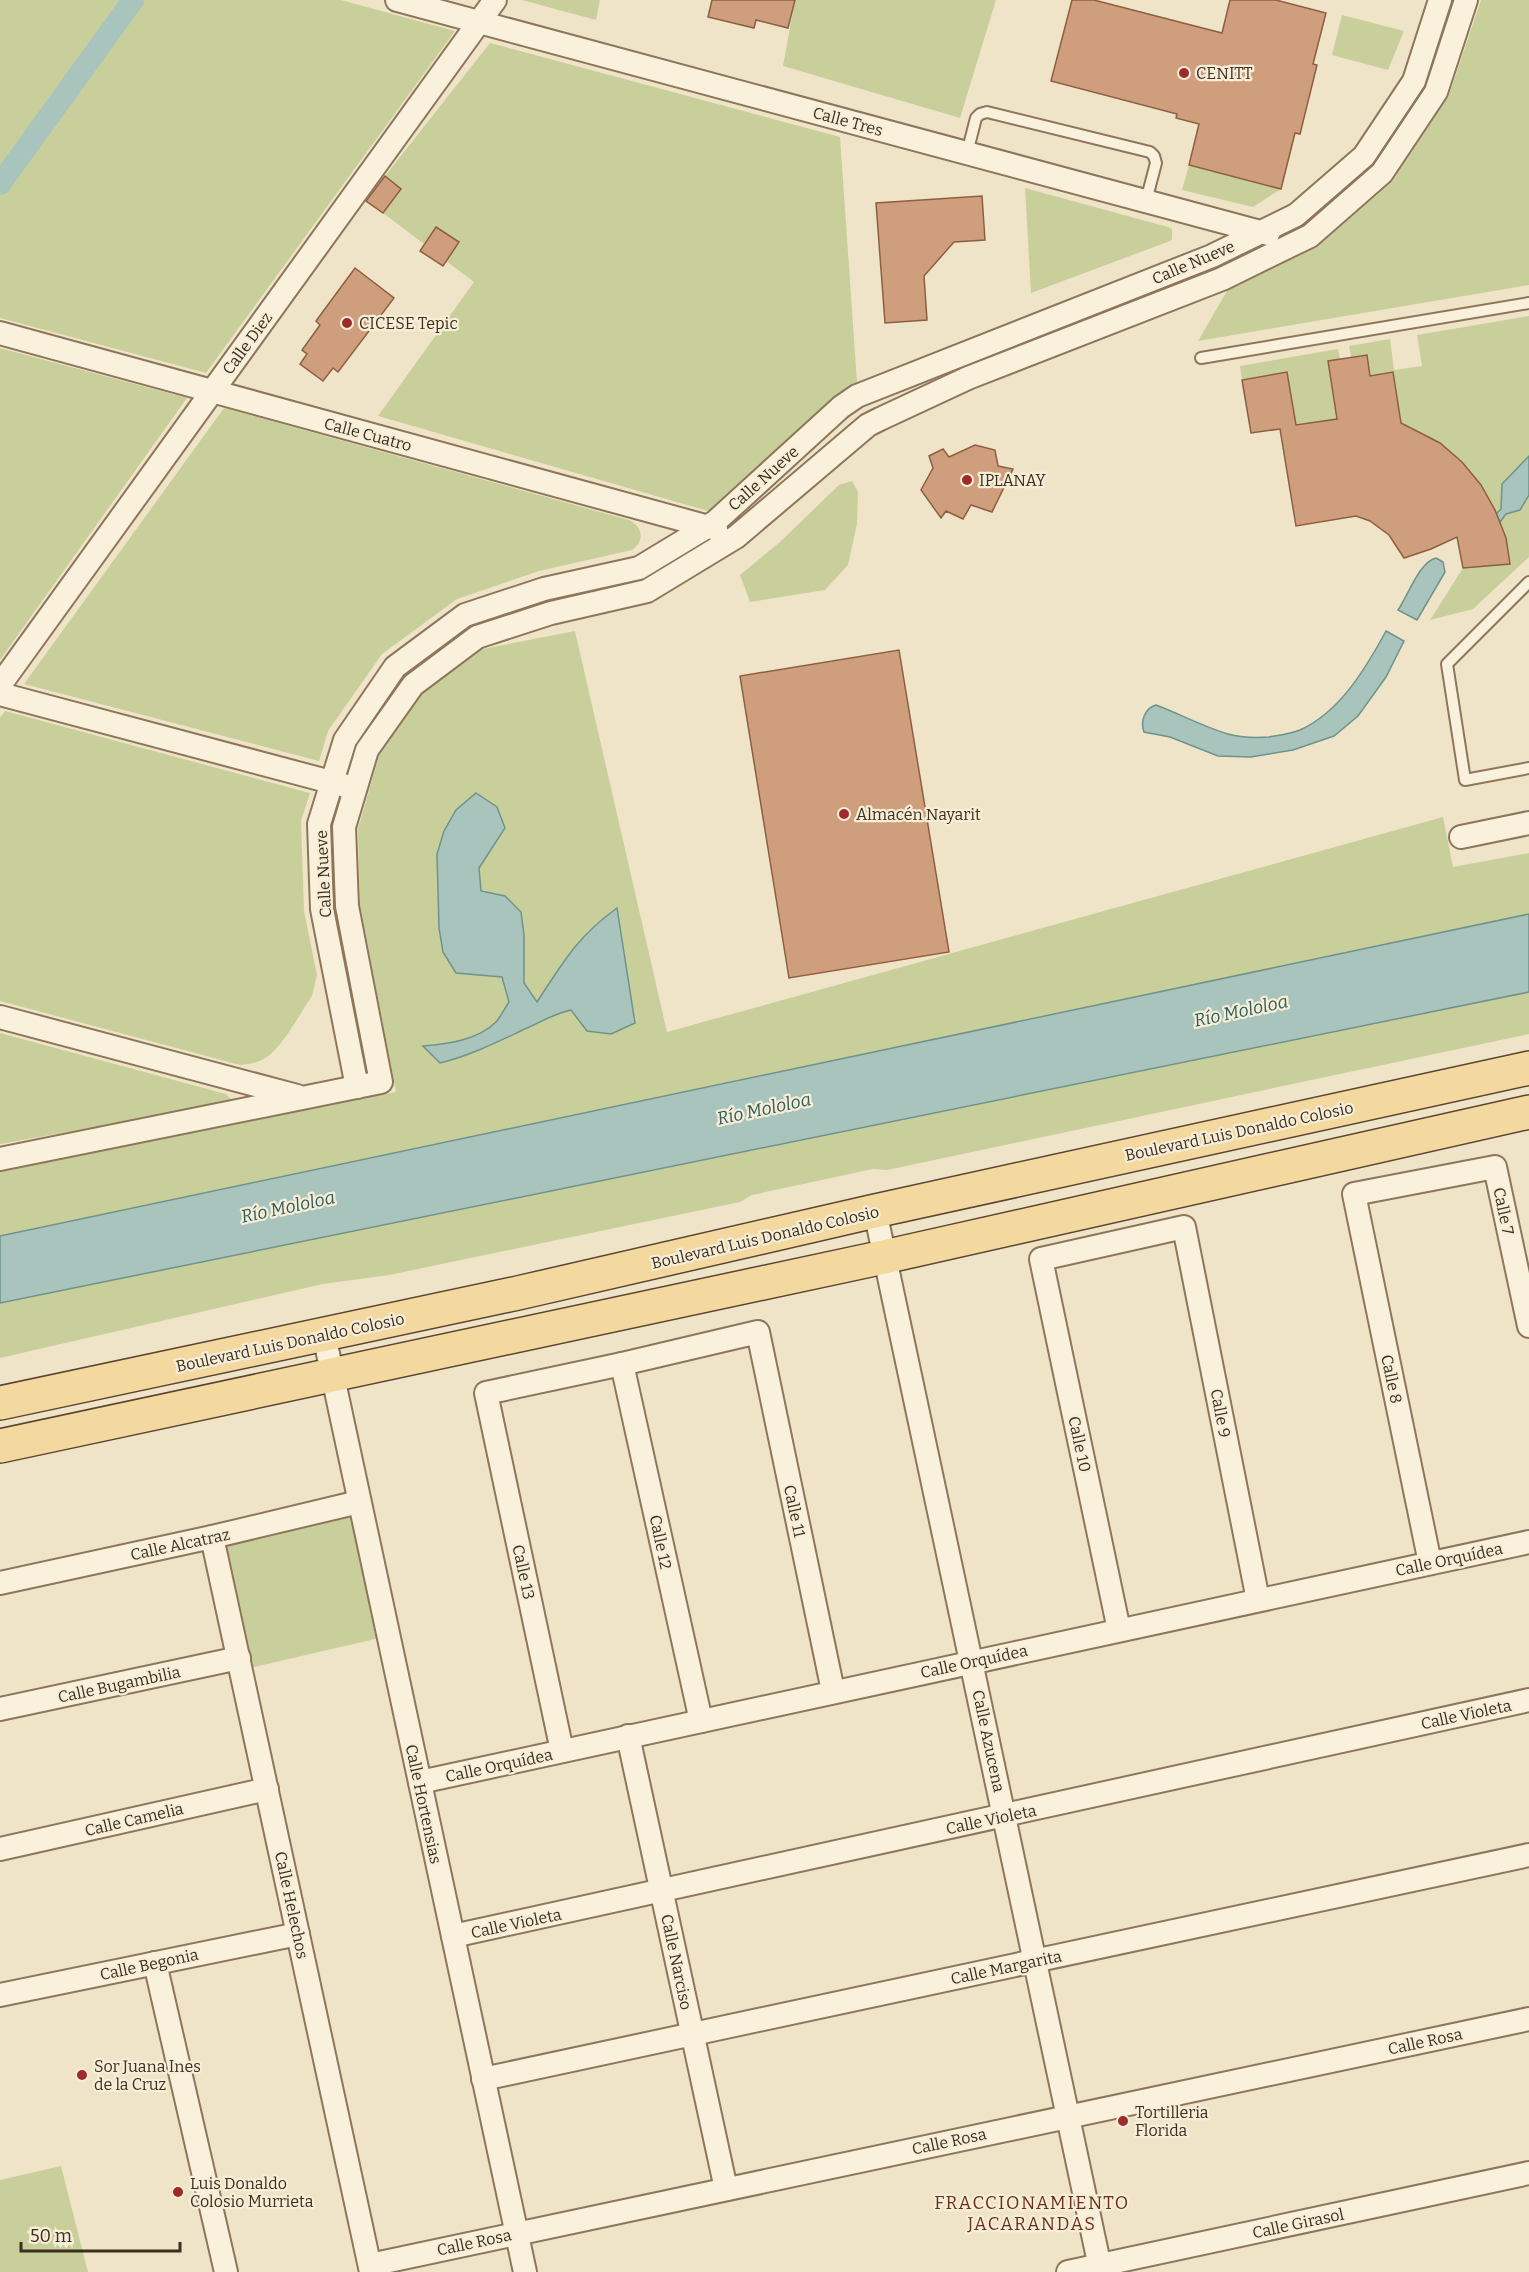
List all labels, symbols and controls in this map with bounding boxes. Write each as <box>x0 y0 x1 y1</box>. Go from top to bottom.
place label: CENITT <box>1196 64 1253 83</box>
marker: CENITT <box>1177 66 1191 80</box>
street label: Calle Tres <box>811 103 885 140</box>
street label: Calle Nueve <box>1149 237 1237 288</box>
street label: Calle Diez <box>218 308 277 378</box>
place label: CICESE Tepic <box>359 314 458 333</box>
marker: CICESE Tepic <box>340 316 354 330</box>
street label: Calle Cuatro <box>322 414 414 455</box>
street label: Calle Nueve <box>724 442 802 515</box>
place label: IPLANAY <box>979 471 1046 490</box>
marker: IPLANAY <box>960 473 974 487</box>
place label: Almacén Nayarit <box>856 805 981 824</box>
marker: Almacén Nayarit <box>837 807 851 821</box>
street label: Calle Nueve <box>312 830 335 918</box>
water label: Río Mololoa <box>1192 990 1290 1032</box>
water label: Río Mololoa <box>715 1088 813 1130</box>
street label: Boulevard Luis Donaldo Colosio <box>1123 1098 1355 1165</box>
water label: Río Mololoa <box>239 1186 337 1228</box>
street label: Calle 7 <box>1489 1186 1518 1237</box>
street label: Boulevard Luis Donaldo Colosio <box>649 1202 881 1273</box>
street label: Boulevard Luis Donaldo Colosio <box>174 1309 406 1376</box>
street label: Calle 8 <box>1377 1353 1406 1405</box>
street label: Calle 9 <box>1206 1387 1235 1439</box>
street label: Calle 10 <box>1064 1414 1095 1474</box>
street label: Calle 11 <box>780 1483 809 1539</box>
street label: Calle 12 <box>645 1513 676 1571</box>
street label: Calle Alcatraz <box>129 1525 232 1564</box>
street label: Calle Orquídea <box>1394 1539 1505 1580</box>
street label: Calle 13 <box>508 1543 539 1601</box>
street label: Calle Orquídea <box>919 1641 1030 1682</box>
street label: Calle Bugambilia <box>56 1662 182 1707</box>
street label: Calle Azucena <box>968 1688 1009 1794</box>
street label: Calle Violeta <box>1419 1696 1513 1733</box>
street label: Calle Hortensias <box>402 1743 445 1866</box>
street label: Calle Orquídea <box>444 1745 555 1786</box>
street label: Calle Camelia <box>83 1799 185 1840</box>
street label: Calle Violeta <box>944 1801 1038 1838</box>
street label: Calle Helechos <box>271 1850 312 1960</box>
street label: Calle Violeta <box>469 1905 563 1942</box>
street label: Calle Narciso <box>657 1912 696 2012</box>
street label: Calle Begonia <box>98 1945 200 1984</box>
street label: Calle Margarita <box>949 1946 1064 1989</box>
street label: Calle Rosa <box>1386 2024 1464 2059</box>
place label: Sor Juana Ines de la Cruz <box>94 2057 201 2094</box>
marker: Sor Juana Ines de la Cruz <box>75 2068 89 2082</box>
place label: Tortilleria Florida <box>1135 2103 1209 2140</box>
marker: Tortilleria Florida <box>1116 2114 1130 2128</box>
street label: Calle Rosa <box>910 2124 988 2159</box>
place label: Luis Donaldo Colosio Murrieta <box>190 2174 314 2211</box>
marker: Luis Donaldo Colosio Murrieta <box>171 2185 185 2199</box>
district label: FRACCIONAMIENTO JACARANDAS <box>934 2192 1130 2235</box>
street label: Calle Girasol <box>1251 2204 1346 2242</box>
scale bar <box>21 2215 180 2253</box>
text: 50 m <box>30 2225 72 2247</box>
street label: Calle Rosa <box>435 2225 513 2260</box>

